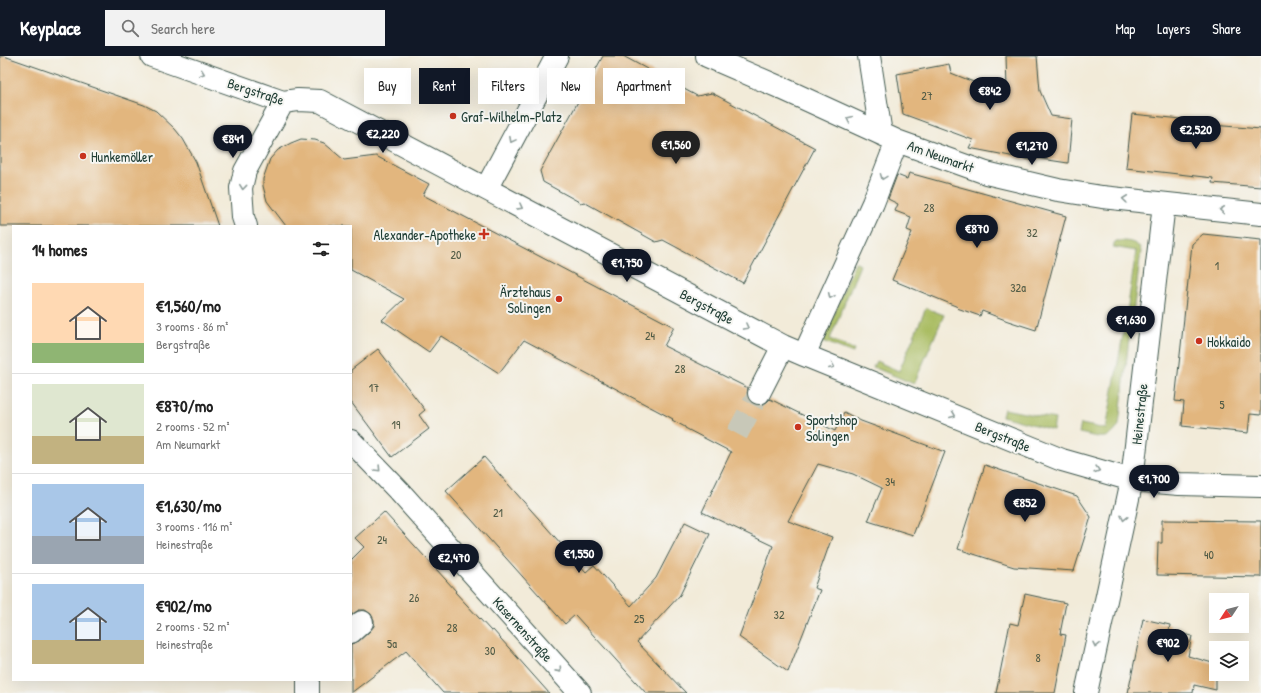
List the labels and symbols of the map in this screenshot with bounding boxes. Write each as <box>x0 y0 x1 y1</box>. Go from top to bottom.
one-way arrow <box>199 69 206 77</box>
street label: Bergstraße <box>225 73 287 110</box>
pin: €842 <box>966 77 1014 111</box>
house number: 27 <box>921 87 933 104</box>
place label: Graf-Wilhelm-Platz <box>461 107 562 126</box>
marker: Graf-Wilhelm-Platz <box>448 111 458 121</box>
one-way arrow <box>846 116 853 124</box>
pin: €2,520 <box>1163 116 1229 150</box>
pin: €2,220 <box>350 120 416 154</box>
pin: €841 <box>209 125 257 159</box>
pin: €1,560 <box>643 131 709 165</box>
pin: €1,270 <box>999 132 1065 166</box>
one-way arrow <box>509 135 517 143</box>
street label: Am Neumarkt <box>905 135 977 177</box>
place label: Hunkemöller <box>91 147 154 166</box>
marker: Hunkemöller <box>78 151 88 161</box>
one-way arrow <box>880 173 888 180</box>
one-way arrow <box>238 184 247 190</box>
one-way arrow <box>1122 195 1128 204</box>
house number: 28 <box>924 199 934 216</box>
one-way arrow <box>516 203 523 210</box>
one-way arrow <box>1219 206 1225 215</box>
pin: €870 <box>953 215 1001 249</box>
house number: 32 <box>1027 224 1038 241</box>
place label: Alexander-Apotheke <box>374 225 476 245</box>
marker: Alexander-Apotheke <box>479 229 489 239</box>
house number: 20 <box>451 246 462 263</box>
pin: €1,750 <box>594 249 660 283</box>
house number: 1 <box>1215 257 1219 274</box>
house number: 32a <box>1010 279 1026 296</box>
place label: Ärztehaus Solingen <box>500 282 551 318</box>
street label: Bergstraße <box>676 284 738 329</box>
one-way arrow <box>828 292 836 299</box>
marker: Ärztehaus Solingen <box>554 294 564 304</box>
pin: €1,630 <box>1098 306 1164 340</box>
one-way arrow <box>742 322 750 330</box>
house number: 24 <box>645 327 656 344</box>
place label: Hokkaido <box>1207 332 1251 351</box>
marker: Hokkaido <box>1194 336 1204 346</box>
house number: 28 <box>675 360 685 377</box>
one-way arrow <box>829 362 836 370</box>
house number: 17 <box>369 379 379 396</box>
street label: Heinestraße <box>1126 382 1153 446</box>
house number: 5 <box>1219 396 1225 413</box>
place label: Sportshop Solingen <box>806 410 857 446</box>
one-way arrow <box>949 411 956 419</box>
house number: 19 <box>392 416 401 433</box>
street label: Bergstraße <box>972 416 1034 457</box>
marker: Sportshop Solingen <box>793 422 803 432</box>
one-way arrow <box>373 464 381 472</box>
one-way arrow <box>1093 465 1100 474</box>
pin: €1,700 <box>1121 465 1187 499</box>
house number: 34 <box>885 473 895 490</box>
pin: €852 <box>1001 489 1049 523</box>
house number: 21 <box>493 504 503 521</box>
one-way arrow <box>1120 515 1128 521</box>
house number: 24 <box>377 531 388 548</box>
pin: €1,550 <box>546 540 612 574</box>
pin: €2,470 <box>421 544 487 578</box>
house number: 40 <box>1204 546 1214 563</box>
house number: 26 <box>409 589 419 606</box>
street label: Kasernenstraße <box>488 592 558 667</box>
north arrow <box>1209 593 1249 633</box>
house number: 32 <box>774 606 785 623</box>
house number: 25 <box>634 610 644 627</box>
house number: 28 <box>447 619 457 636</box>
pin: €902 <box>1144 629 1192 663</box>
house number: 5a <box>387 635 397 652</box>
house number: 30 <box>485 642 495 659</box>
one-way arrow <box>1093 642 1101 648</box>
house number: 8 <box>1035 649 1041 666</box>
one-way arrow <box>554 665 562 673</box>

